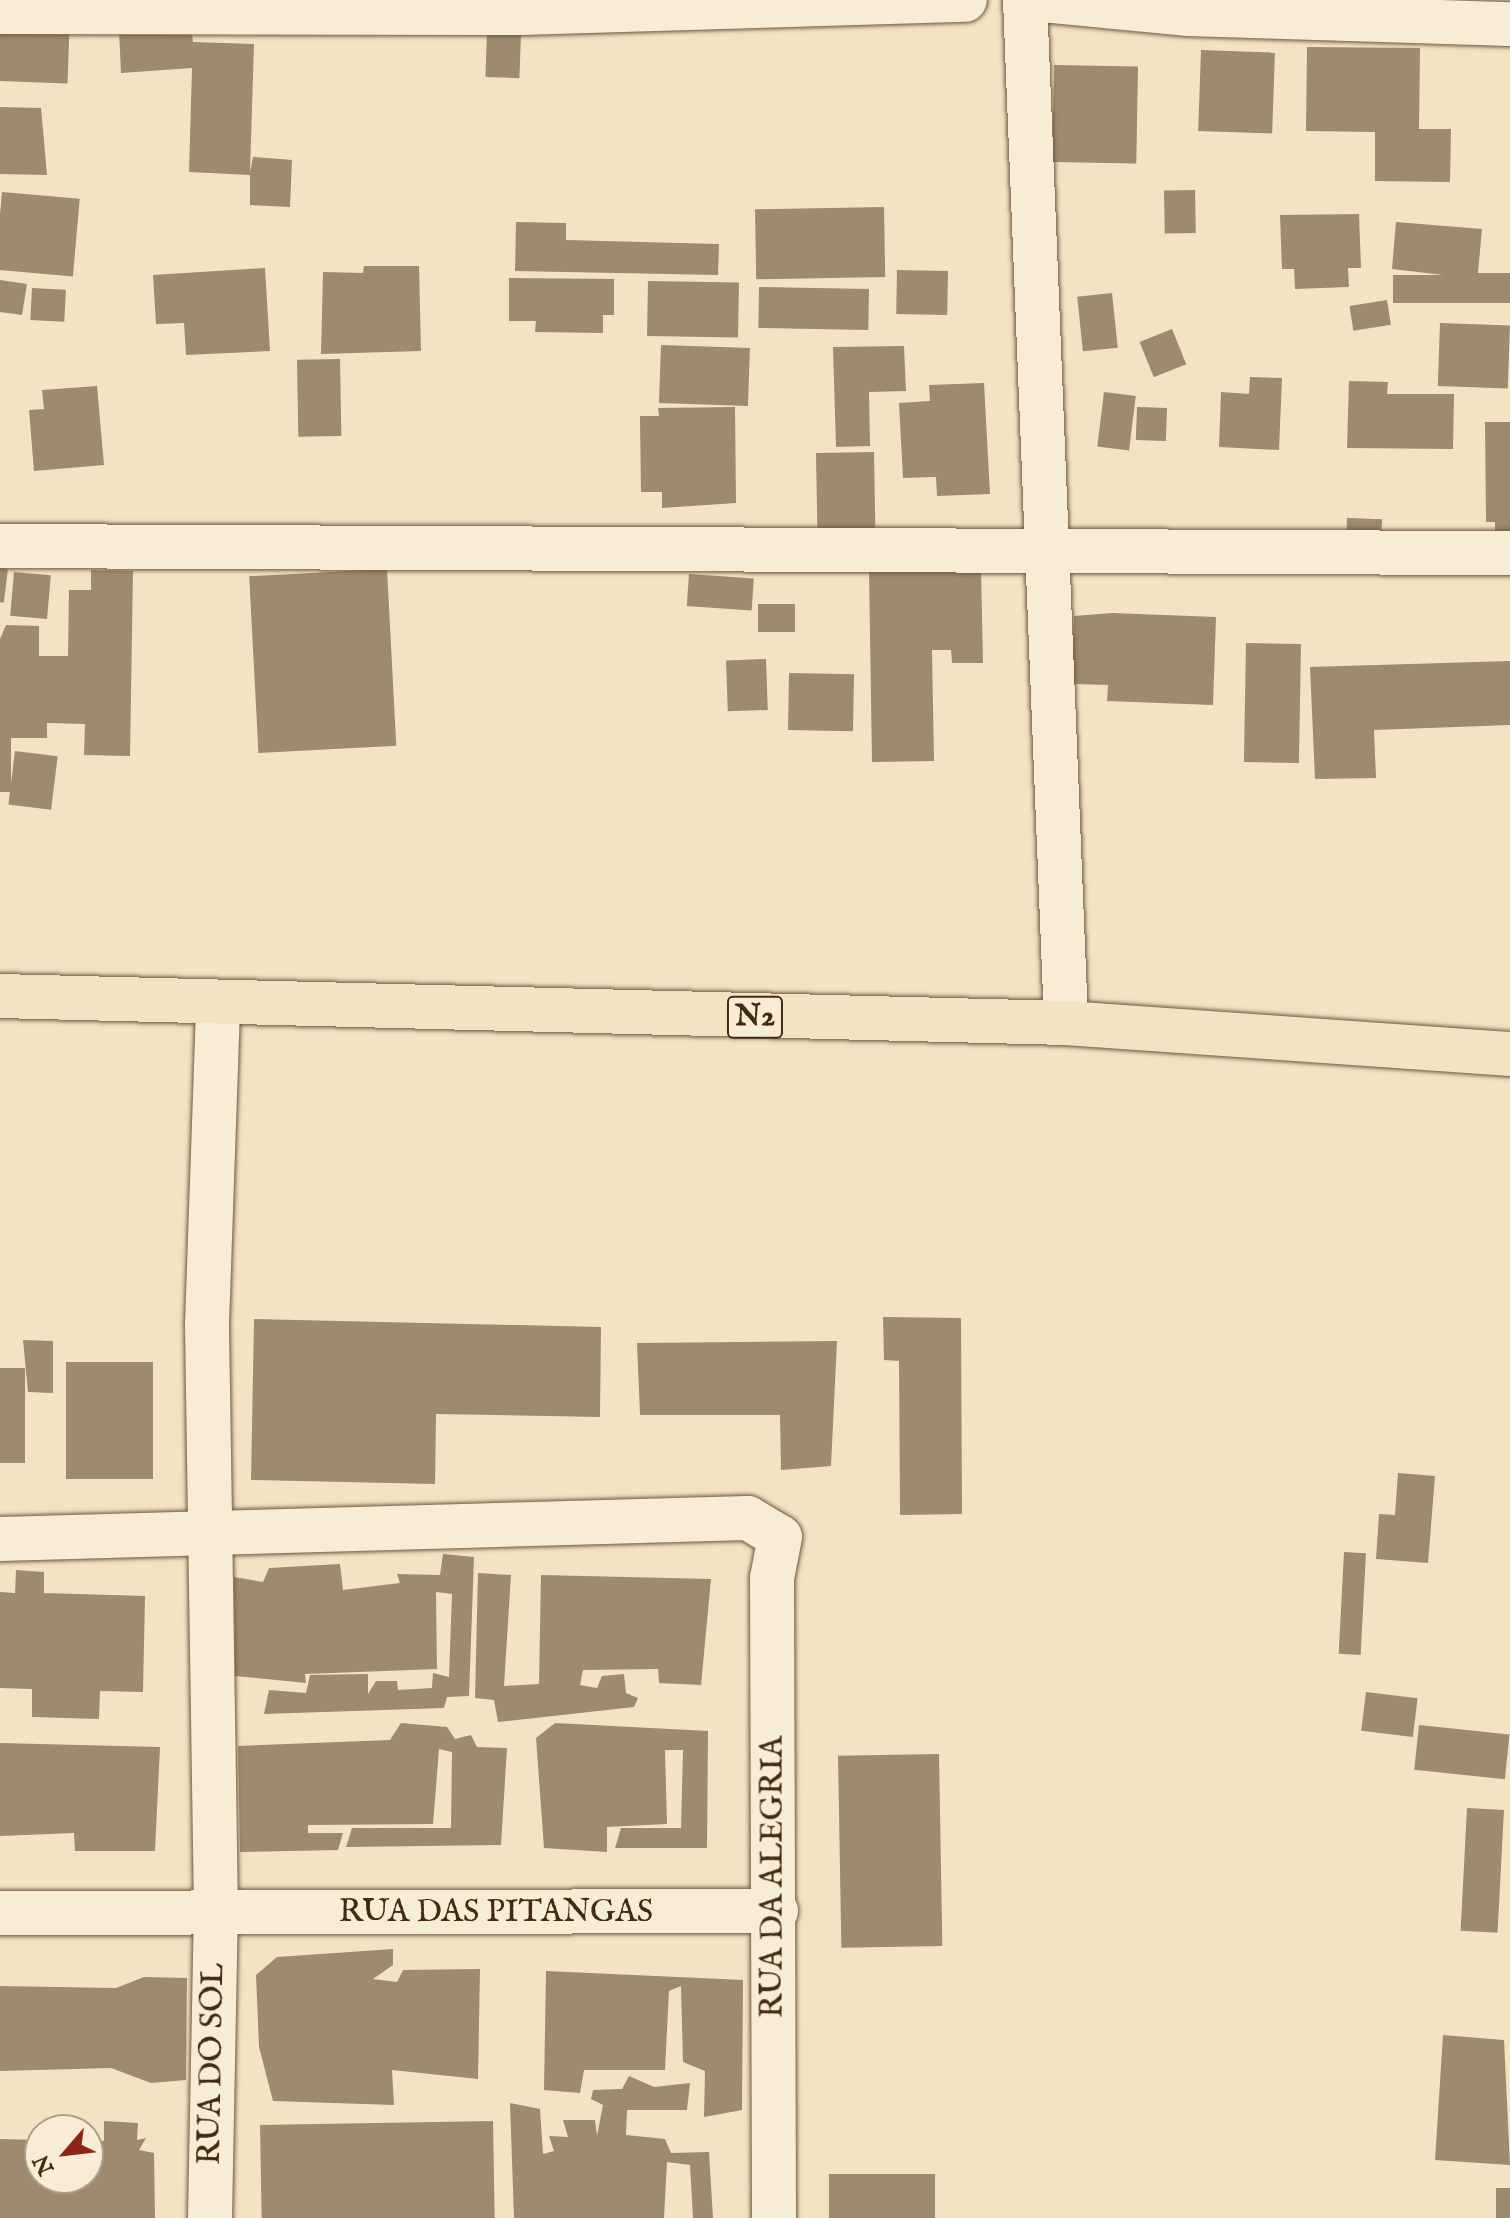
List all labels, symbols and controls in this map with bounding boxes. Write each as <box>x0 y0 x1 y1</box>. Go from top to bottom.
road number: N2 <box>725 991 785 1043</box>
street label: RUA DA ALEGRIA <box>755 1736 793 2018</box>
street label: RUA DAS PITANGAS <box>339 1894 653 1932</box>
street label: RUA DO SOL <box>192 1963 234 2165</box>
north arrow <box>24 2114 104 2194</box>
text: N <box>28 2149 61 2179</box>

